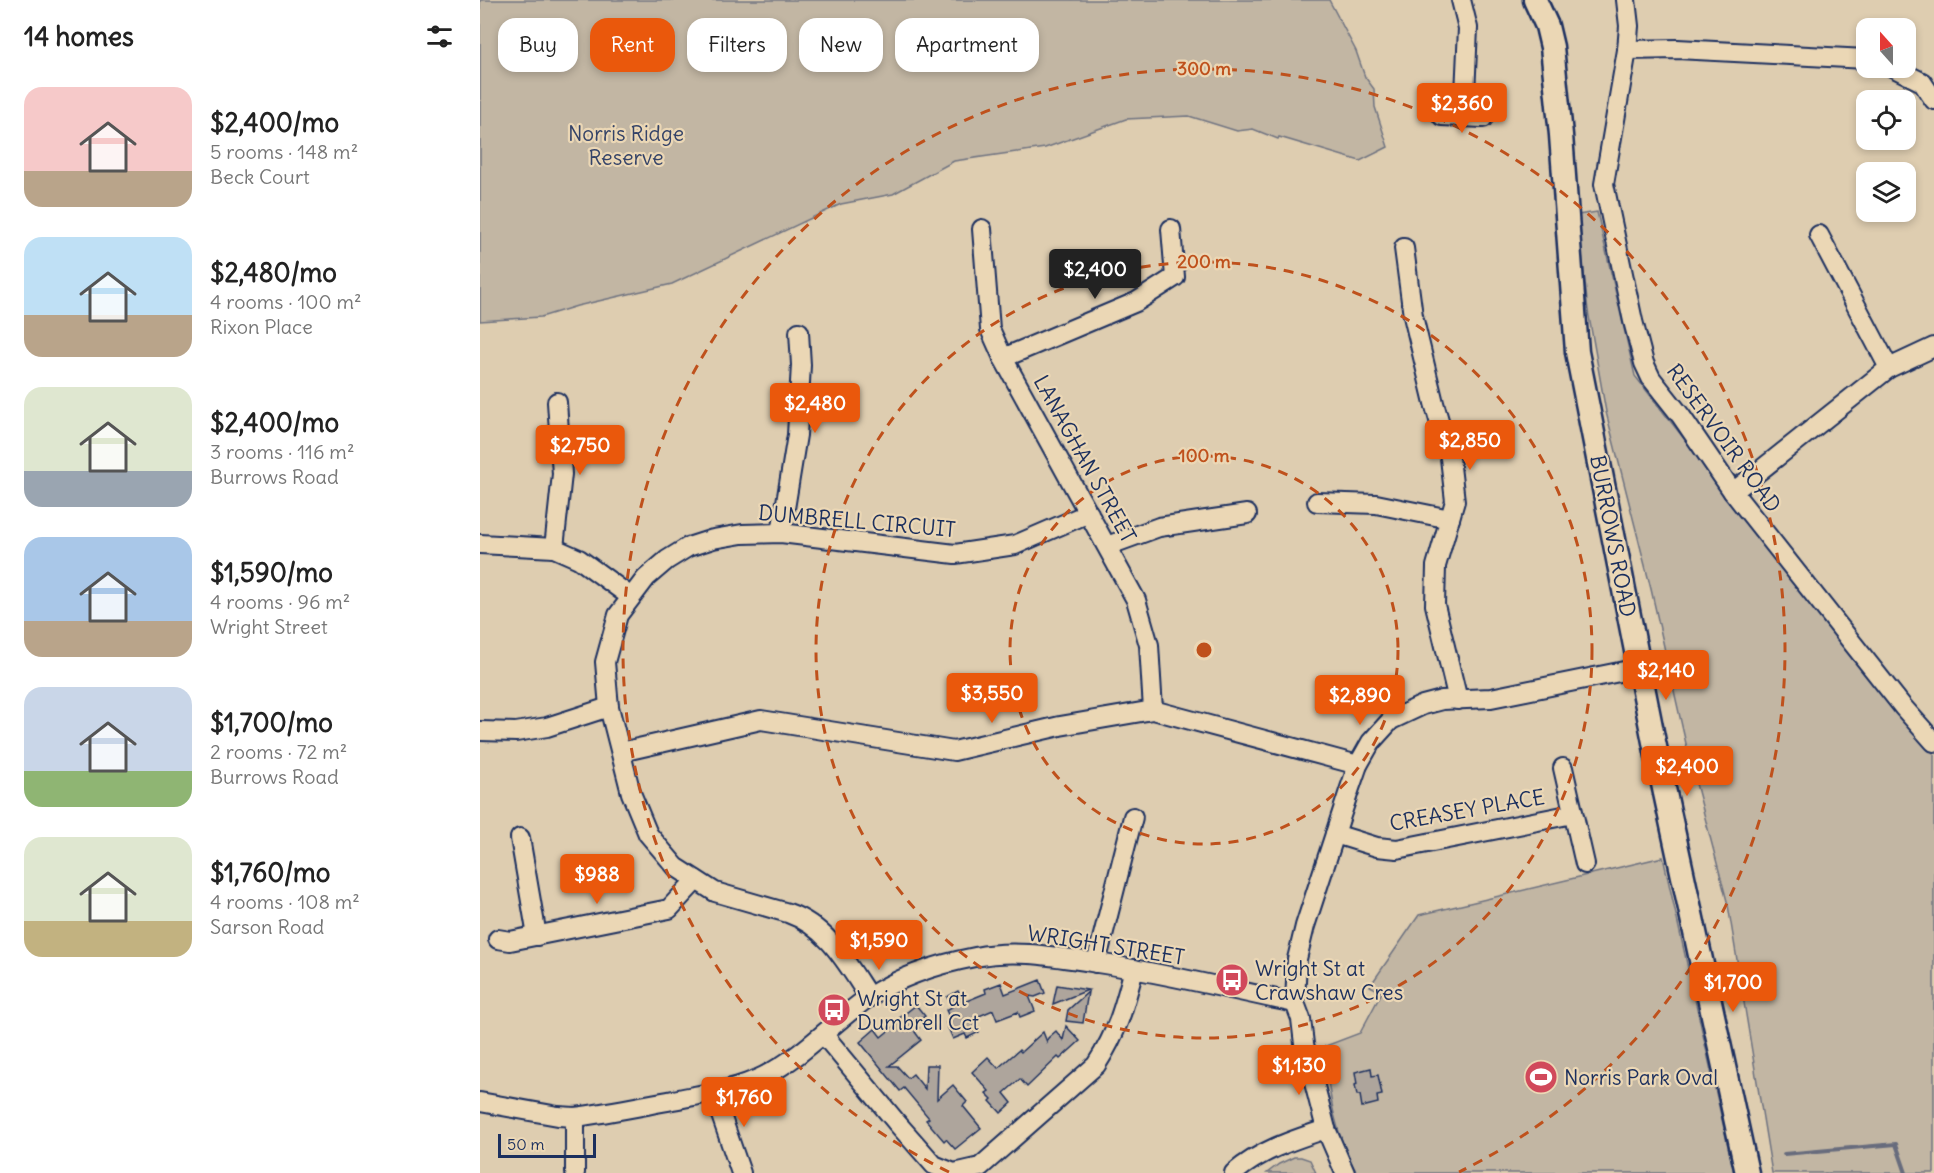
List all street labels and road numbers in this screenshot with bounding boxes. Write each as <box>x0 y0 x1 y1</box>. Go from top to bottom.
street label: RESERVOIR ROAD <box>1661 358 1787 518</box>
street label: LANAGHAN STREET <box>1028 370 1142 548</box>
street label: BURROWS ROAD <box>1584 453 1642 619</box>
street label: DUMBRELL CIRCUIT <box>757 499 957 543</box>
street label: CREASEY PLACE <box>1387 783 1547 837</box>
street label: WRIGHT STREET <box>1025 919 1187 971</box>

